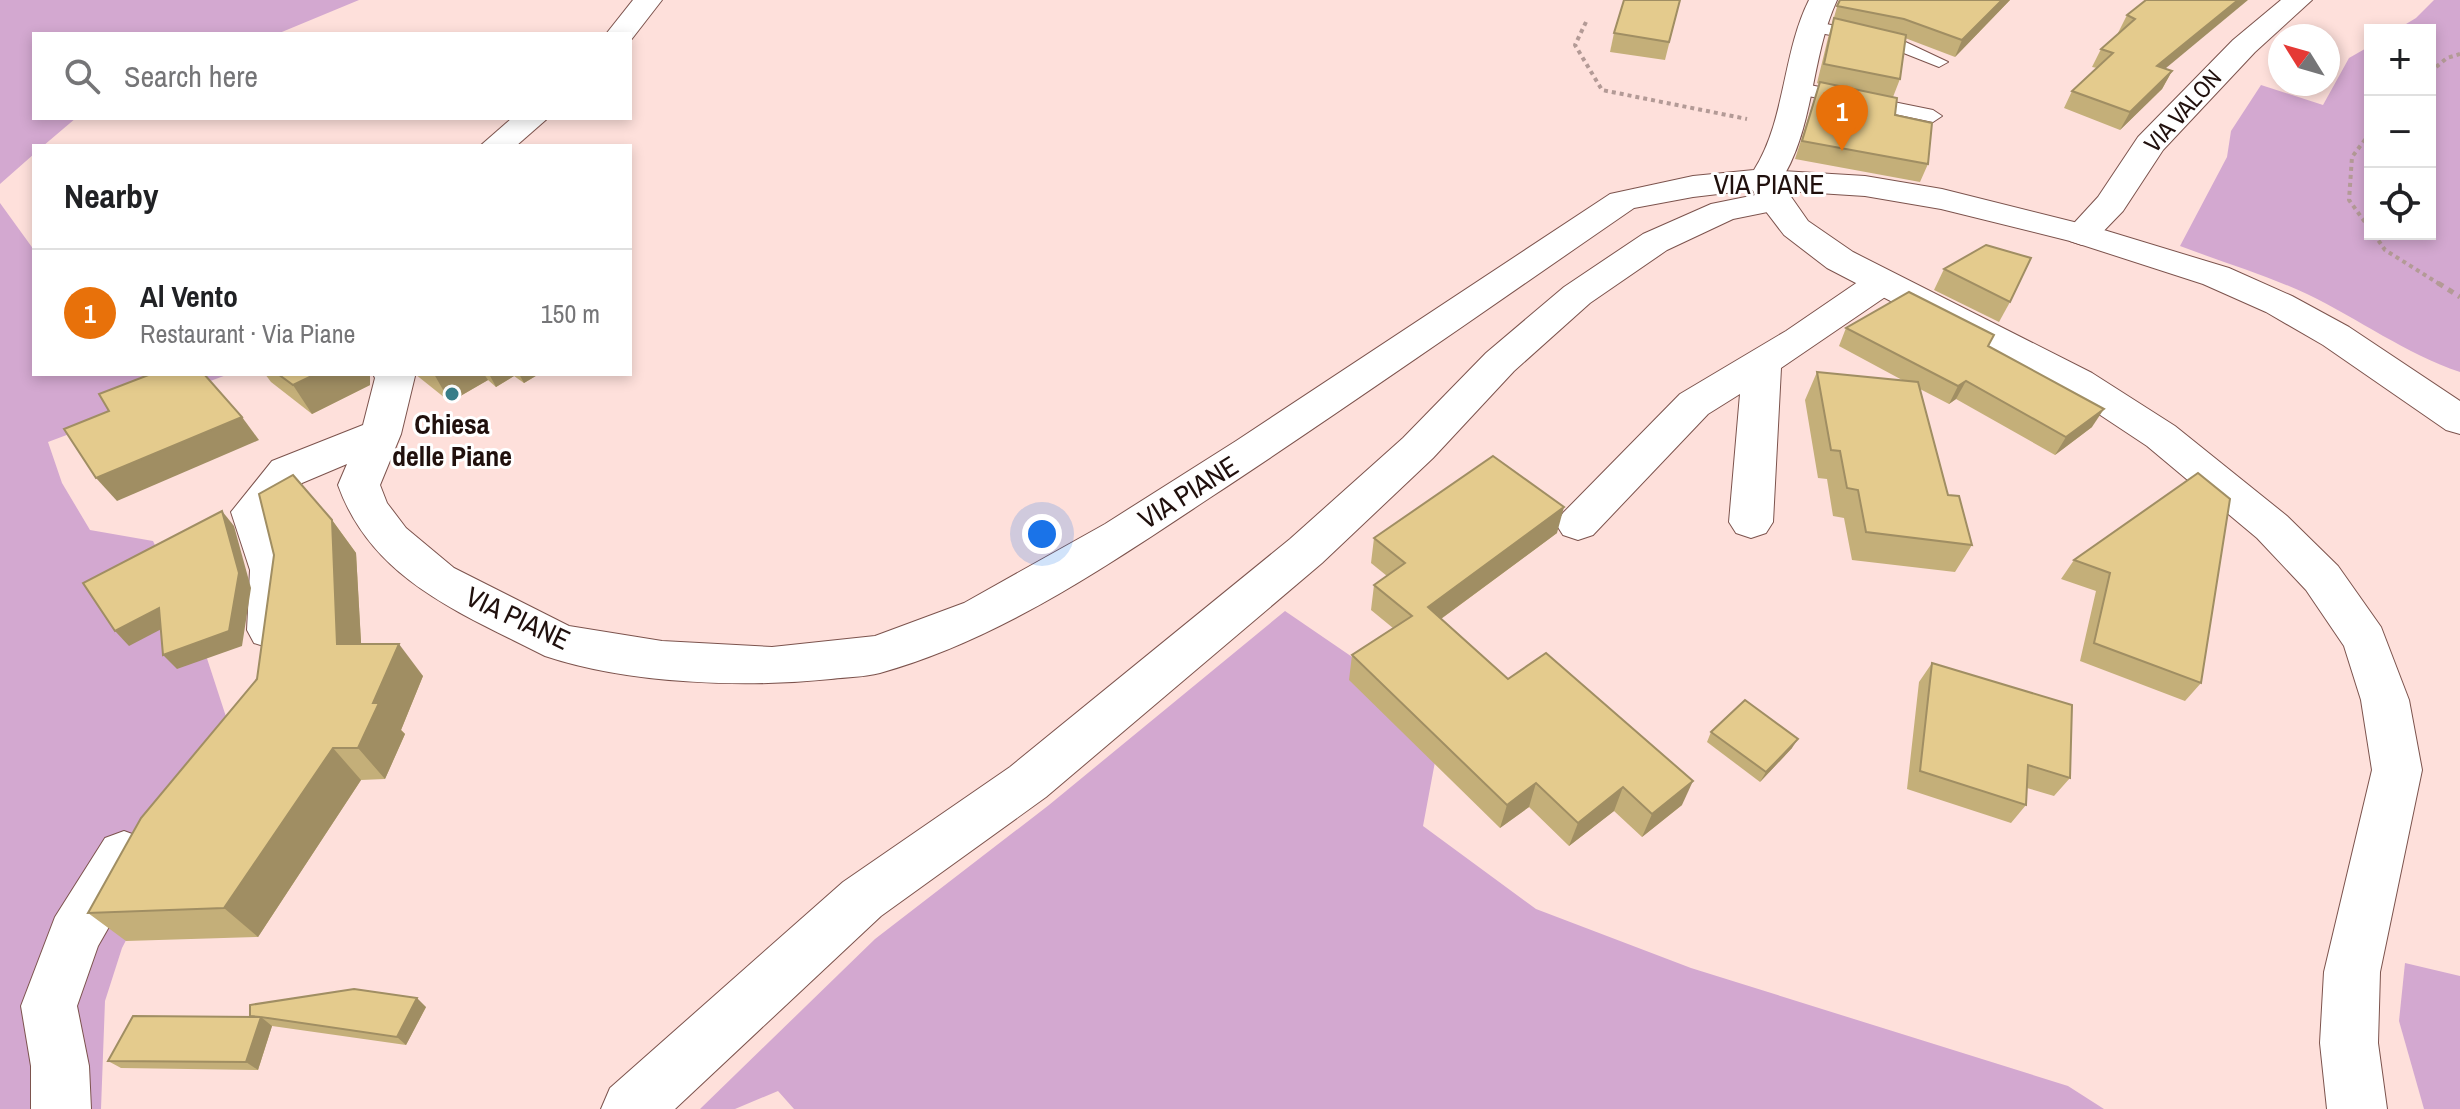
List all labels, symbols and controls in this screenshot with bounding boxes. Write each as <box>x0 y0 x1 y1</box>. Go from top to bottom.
north arrow <box>2268 24 2340 96</box>
map controls <box>2364 24 2436 240</box>
button: + <box>2364 24 2436 96</box>
search box <box>32 32 632 120</box>
icon: search <box>60 54 104 98</box>
text: Search here <box>124 56 258 96</box>
street label: VIA VALON <box>2136 62 2228 159</box>
pin: 1 <box>1816 85 1868 151</box>
button: − <box>2364 96 2436 168</box>
street label: VIA PIANE <box>1713 165 1825 203</box>
button: locate <box>2364 168 2436 240</box>
text: Nearby <box>64 173 159 219</box>
text: Al Vento <box>140 276 238 316</box>
text: 1 <box>84 296 96 331</box>
text: 150 m <box>541 296 600 331</box>
text: Restaurant · Via Piane <box>140 316 355 351</box>
marker: Chiesa delle Piane <box>443 385 461 403</box>
place label: Chiesa delle Piane <box>392 405 512 475</box>
street label: VIA PIANE <box>1131 446 1245 538</box>
your location <box>1022 514 1062 554</box>
street label: VIA PIANE <box>460 577 576 659</box>

